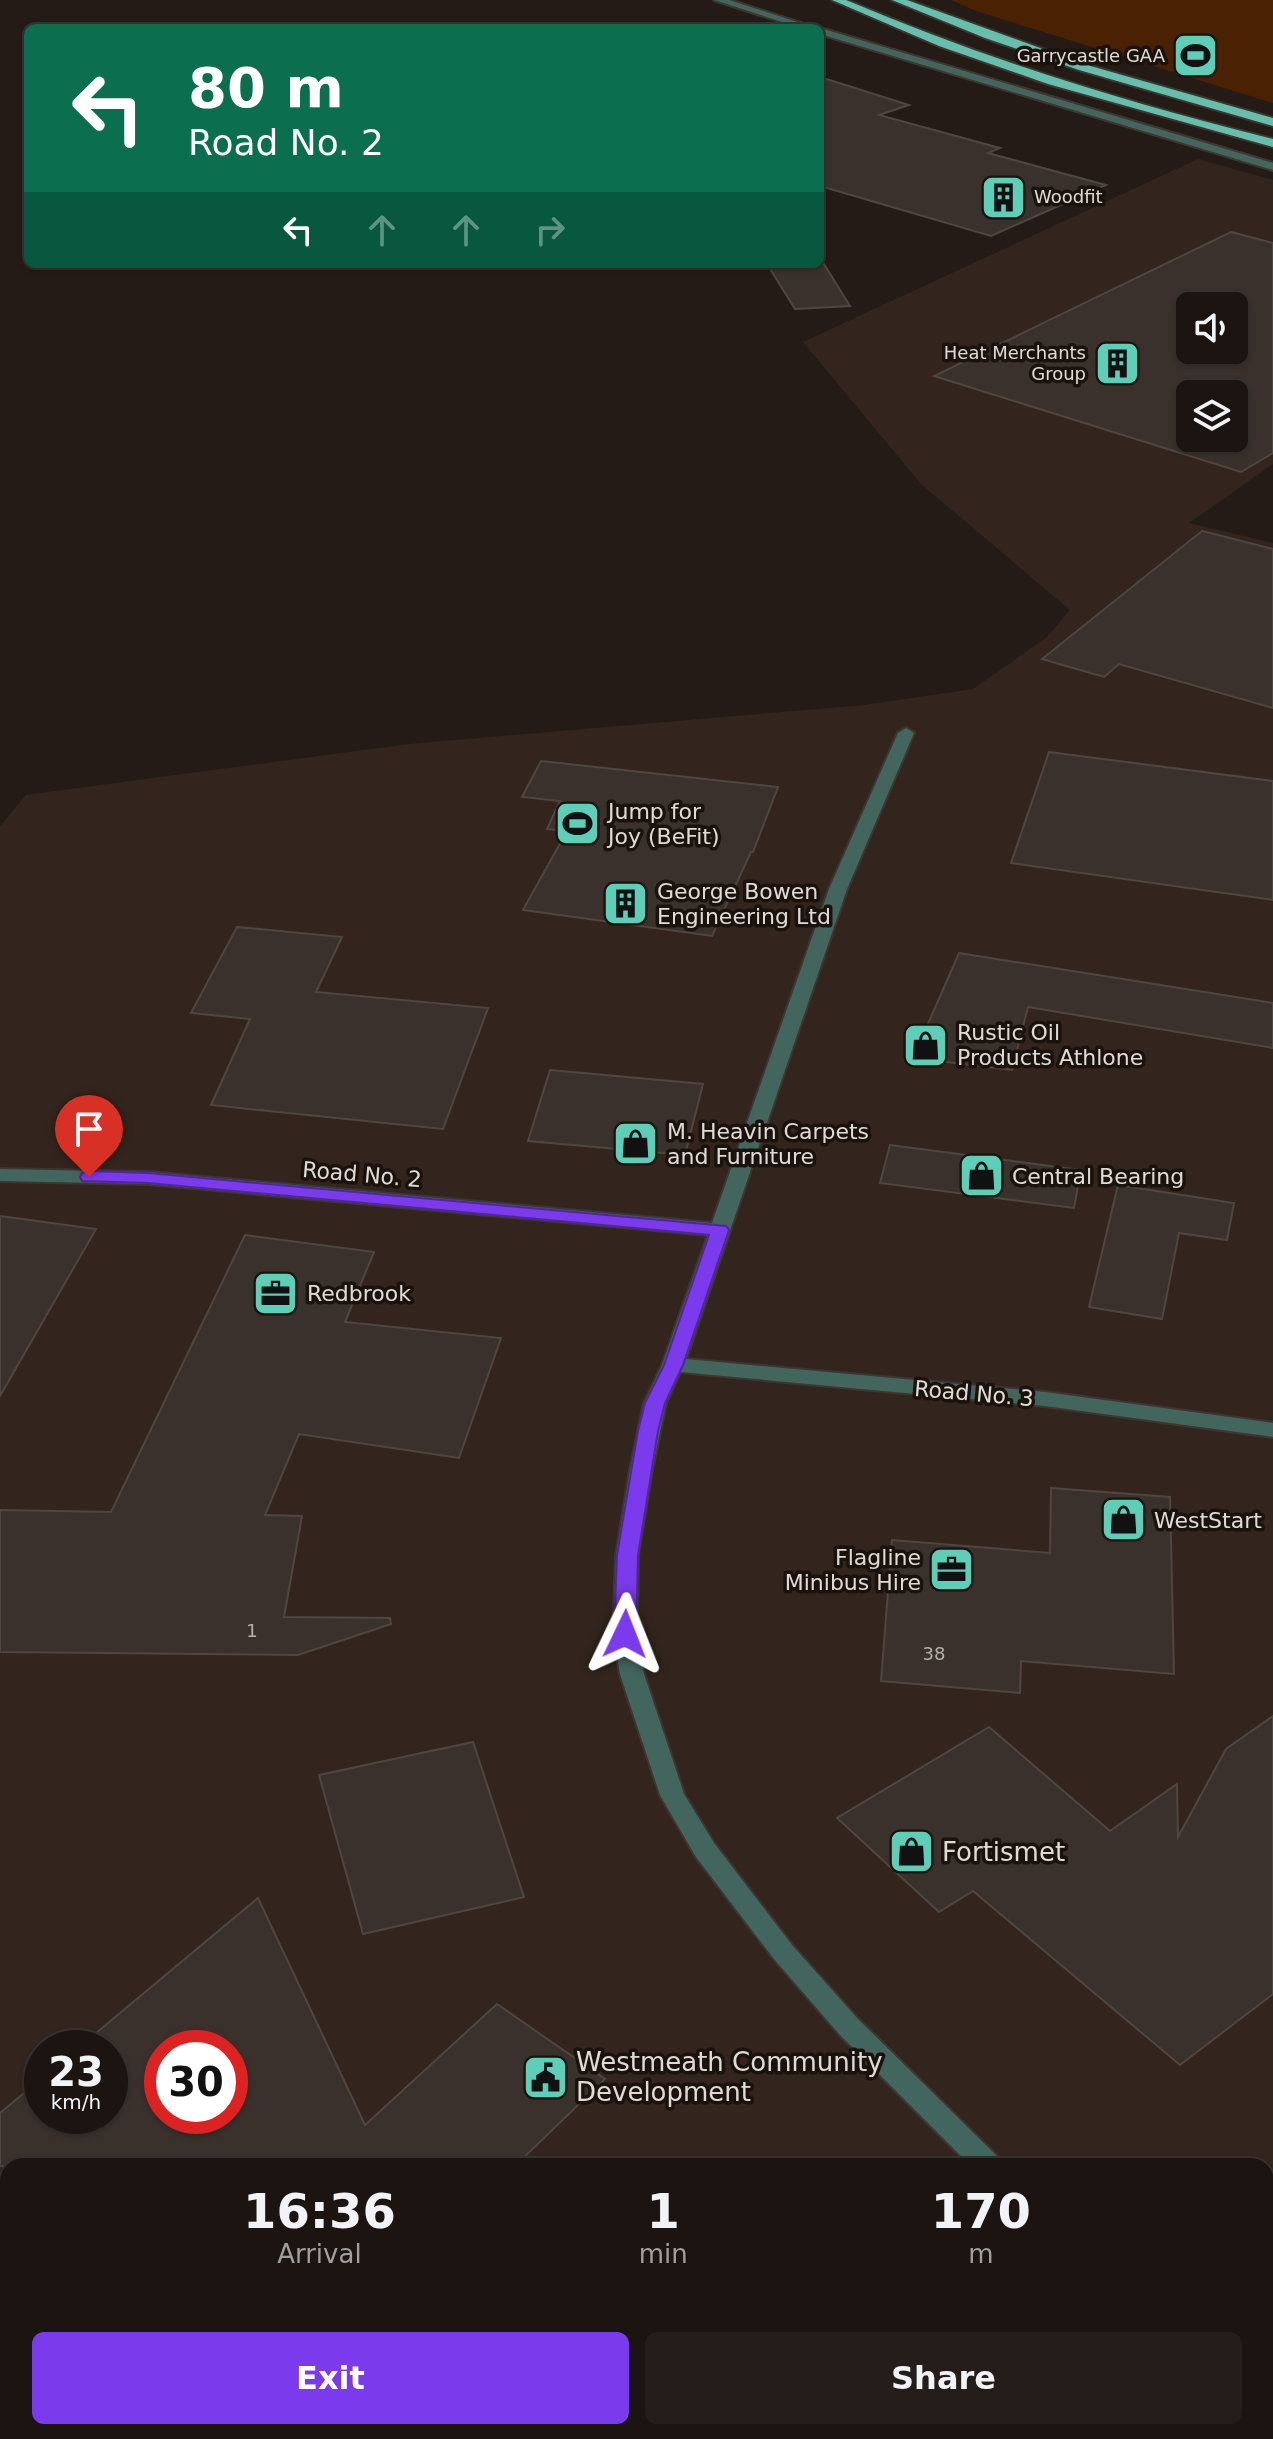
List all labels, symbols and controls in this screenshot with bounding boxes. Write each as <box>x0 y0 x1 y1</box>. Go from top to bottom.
sports icon: Garrycastle GAA <box>1172 32 1220 80</box>
place label: Garrycastle GAA <box>1017 45 1166 66</box>
text: 80 m <box>188 55 344 120</box>
icon: left <box>56 56 160 160</box>
text: Road No. 2 <box>188 122 384 163</box>
building icon: Woodfit <box>979 173 1027 221</box>
place label: Woodfit <box>1034 186 1103 207</box>
icon: left <box>276 208 320 252</box>
icon: ahead <box>360 208 404 252</box>
icon: ahead <box>444 208 488 252</box>
icon: right <box>528 208 572 252</box>
map controls <box>1176 292 1248 452</box>
button: sound <box>1176 292 1248 364</box>
building icon: Heat Merchants Group <box>1093 339 1141 387</box>
place label: Heat Merchants Group <box>944 342 1086 384</box>
button: layers <box>1176 380 1248 452</box>
place label: Jump for Joy (BeFit) <box>606 799 720 849</box>
sports icon: Jump for Joy (BeFit) <box>553 800 601 848</box>
place label: George Bowen Engineering Ltd <box>657 879 831 929</box>
building icon: George Bowen Engineering Ltd <box>602 880 650 928</box>
place label: Rustic Oil Products Athlone <box>957 1020 1143 1070</box>
shop icon: Rustic Oil Products Athlone <box>902 1021 950 1069</box>
pin <box>55 1095 123 1177</box>
icon: arrive <box>67 1107 111 1151</box>
place label: M. Heavin Carpets and Furniture <box>667 1119 869 1169</box>
shop icon: M. Heavin Carpets and Furniture <box>612 1120 660 1168</box>
shop icon: Central Bearing <box>957 1152 1005 1200</box>
street label: Road No. 2 <box>301 1157 423 1192</box>
place label: Central Bearing <box>1012 1164 1184 1189</box>
office icon: Redbrook <box>252 1269 300 1317</box>
place label: Redbrook <box>307 1281 411 1306</box>
street label: Road No. 3 <box>913 1376 1035 1411</box>
shop icon: WestStart <box>1099 1496 1147 1544</box>
place label: WestStart <box>1154 1508 1262 1533</box>
place label: Flagline Minibus Hire <box>785 1545 921 1595</box>
office icon: Flagline Minibus Hire <box>928 1546 976 1594</box>
position arrow <box>583 1592 667 1676</box>
house number: 1 <box>246 1620 258 1641</box>
house number: 38 <box>923 1643 945 1664</box>
shop icon: Fortismet <box>887 1828 935 1876</box>
place label: Fortismet <box>942 1837 1065 1867</box>
speed limit sign: 30 <box>144 2030 248 2134</box>
place label: Westmeath Community Development <box>576 2047 883 2107</box>
text: 23 <box>48 2049 104 2095</box>
public building icon: Westmeath Community Development <box>521 2053 569 2101</box>
text: km/h <box>51 2090 101 2114</box>
text: 16:36 <box>243 2183 396 2239</box>
text: 1 <box>647 2183 680 2239</box>
text: 170 <box>931 2183 1031 2239</box>
text: Arrival <box>277 2239 362 2269</box>
text: min <box>639 2239 688 2269</box>
text: m <box>968 2239 994 2269</box>
button: Exit <box>32 2332 629 2424</box>
button: Share <box>645 2332 1242 2424</box>

